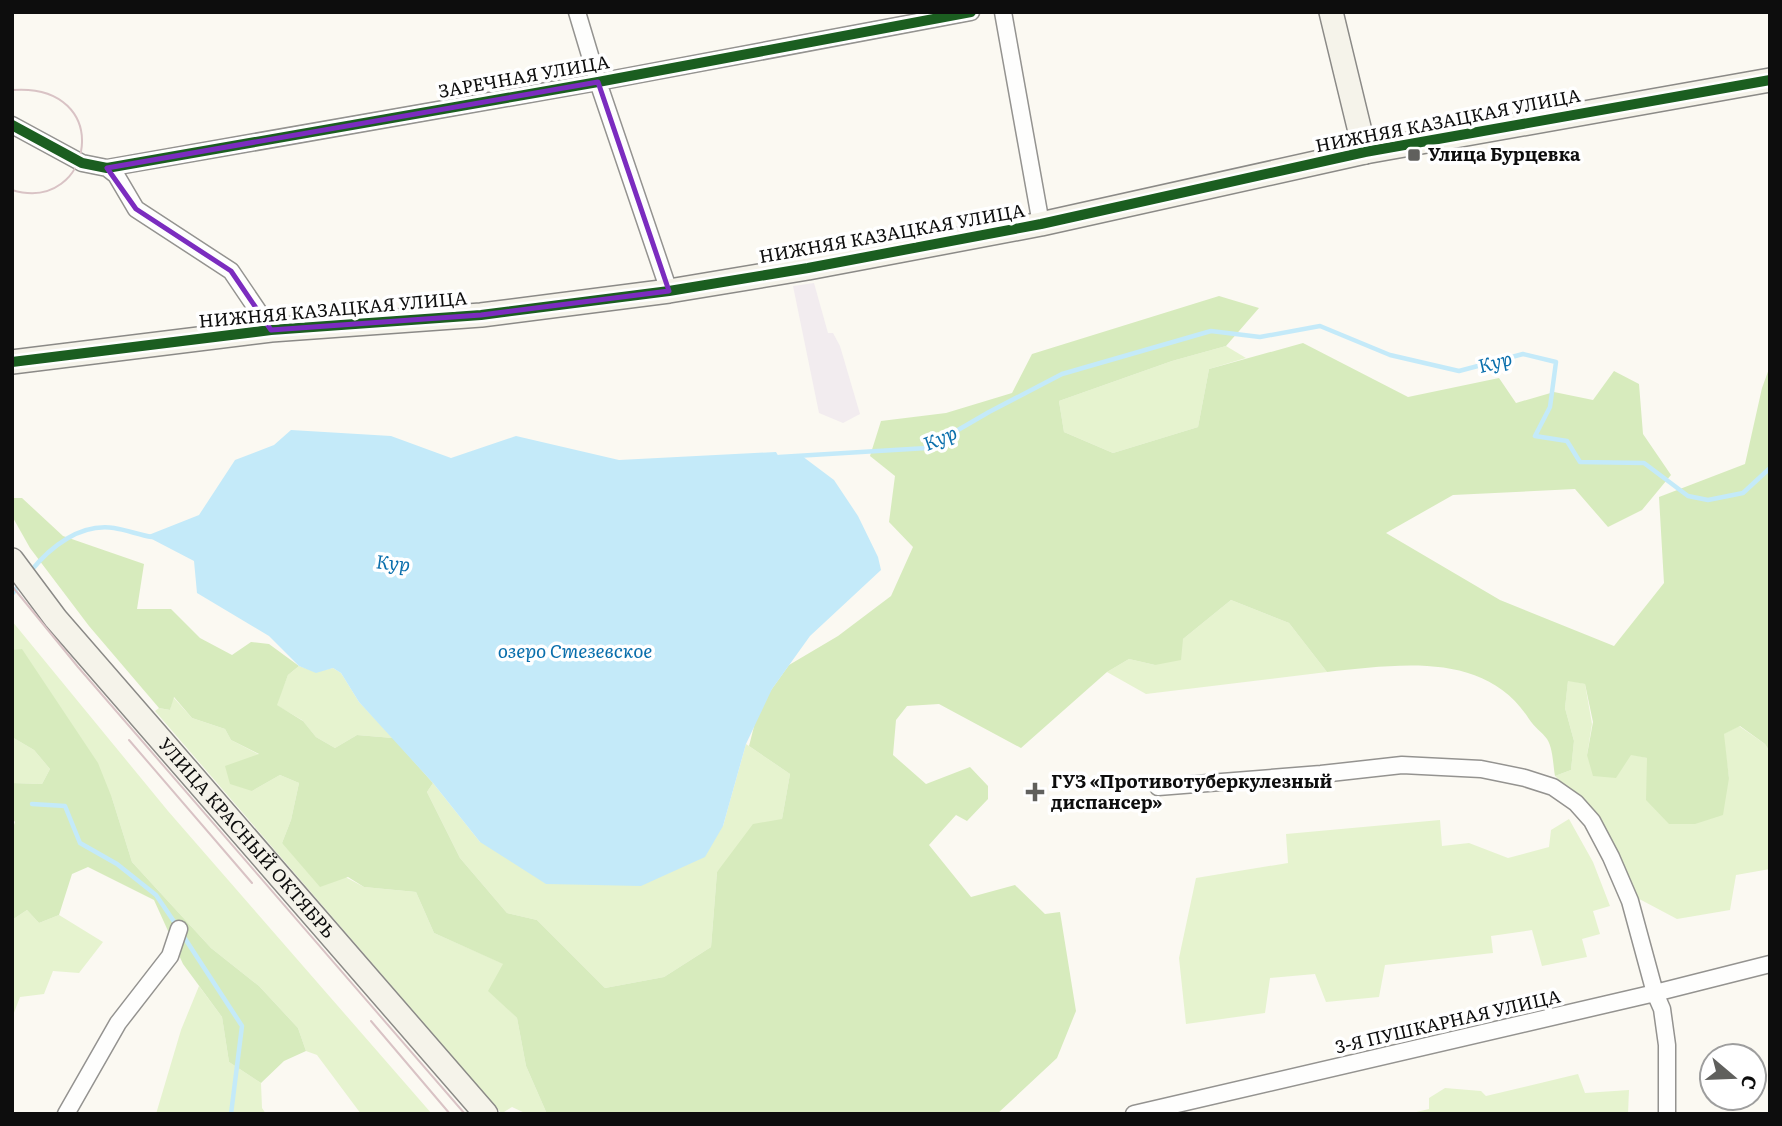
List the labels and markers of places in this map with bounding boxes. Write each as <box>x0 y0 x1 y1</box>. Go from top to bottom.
place label: Улица Бурцевка <box>1428 140 1581 167</box>
marker: Улица Бурцевка <box>1406 147 1422 163</box>
place label: ГУЗ «Противотуберкулезный диспансер» <box>1051 767 1333 815</box>
marker: ГУЗ «Противотуберкулезный диспансер» <box>1025 782 1045 802</box>

